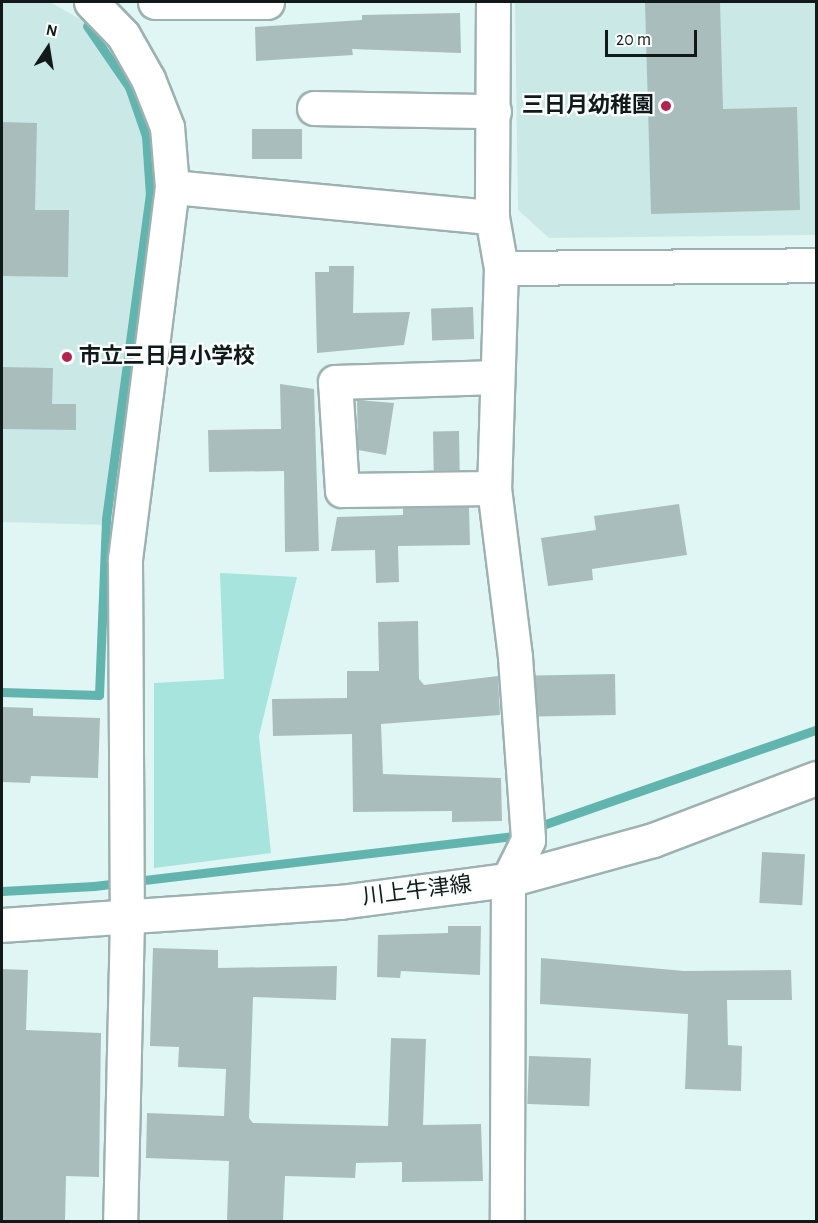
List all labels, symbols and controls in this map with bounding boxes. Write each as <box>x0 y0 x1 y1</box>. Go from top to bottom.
north arrow <box>18 18 78 78</box>
scale bar <box>608 18 700 56</box>
text: N <box>45 21 59 39</box>
text: 20 m <box>616 31 651 49</box>
place label: 三日月幼稚園 <box>522 93 654 119</box>
marker: 三日月幼稚園 <box>659 99 673 113</box>
place label: 市立三日月小学校 <box>79 344 255 370</box>
marker: 市立三日月小学校 <box>60 350 74 364</box>
street label: 川上牛津線 <box>361 871 473 911</box>

